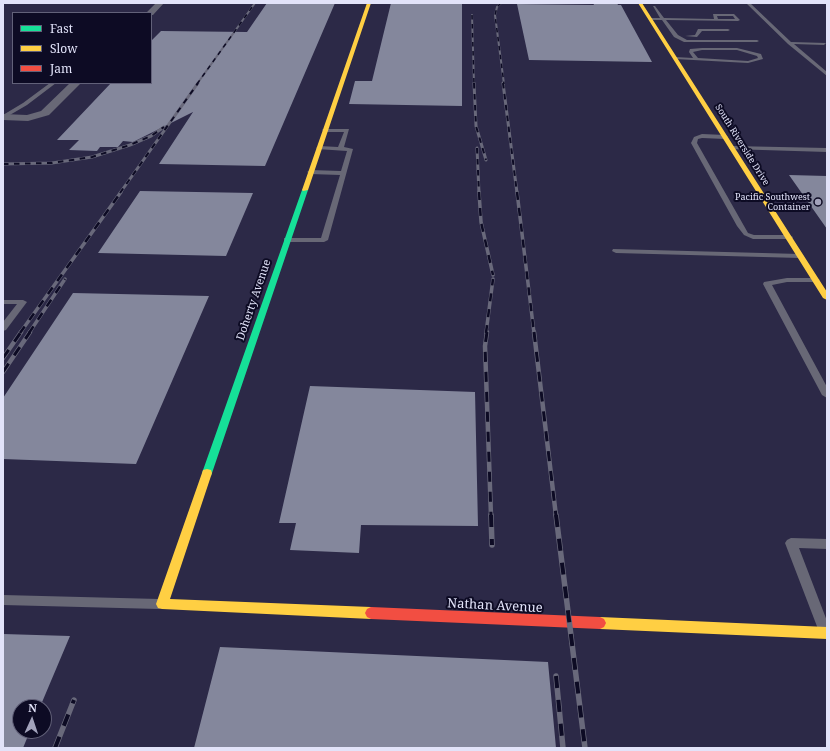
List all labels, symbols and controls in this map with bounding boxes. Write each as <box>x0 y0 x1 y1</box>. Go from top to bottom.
legend <box>12 12 152 84</box>
text: Fast <box>50 20 73 37</box>
text: Slow <box>50 40 78 57</box>
text: Jam <box>50 60 72 77</box>
street label: South Riverside Drive <box>713 103 771 187</box>
place label: Pacific Southwest Container <box>735 192 810 213</box>
marker: Pacific Southwest Container <box>813 197 823 207</box>
street label: Doherty Avenue <box>234 258 274 342</box>
street label: Nathan Avenue <box>447 596 543 616</box>
north arrow <box>12 699 52 739</box>
text: N <box>28 700 37 715</box>

